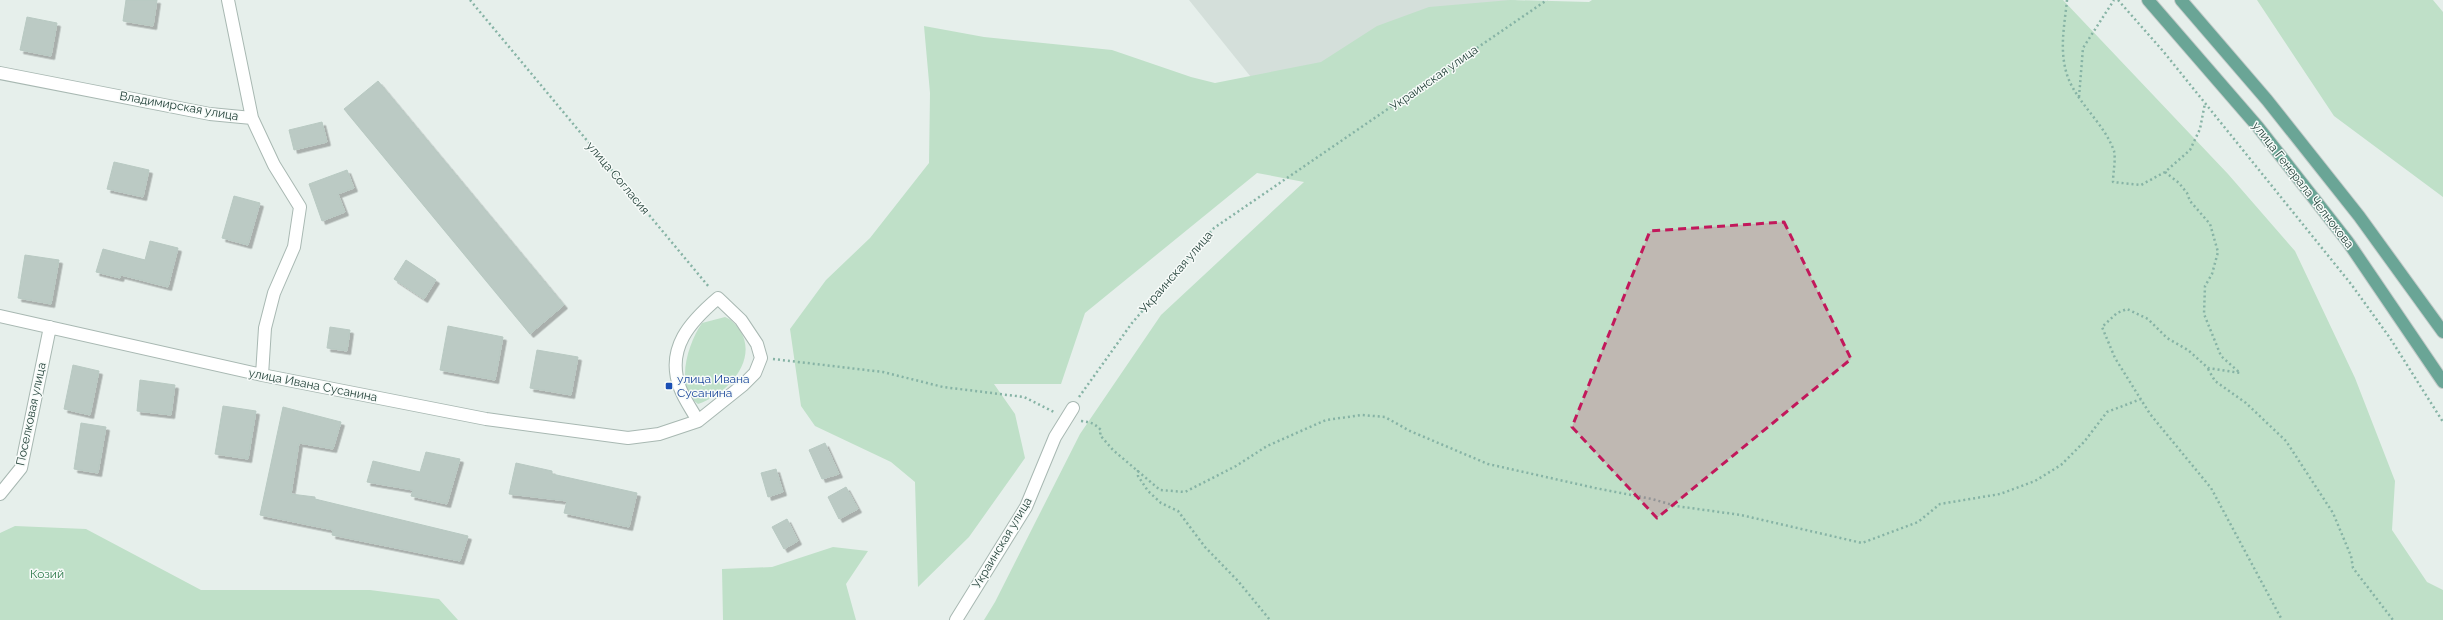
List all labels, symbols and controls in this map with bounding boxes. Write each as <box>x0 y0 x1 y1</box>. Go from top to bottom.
street label: Украинская улица <box>1387 42 1481 114</box>
street label: Владимирская улица <box>118 89 240 123</box>
street label: улица Генерала Челнокова <box>2249 119 2357 251</box>
street label: улица Согласия <box>584 139 652 217</box>
street label: Украинская улица <box>1137 228 1215 316</box>
street label: Поселковая улица <box>13 361 49 467</box>
street label: улица Ивана Сусанина <box>247 366 379 404</box>
place label: улица Ивана Сусанина <box>677 372 750 400</box>
marker: улица Ивана Сусанина <box>664 381 674 391</box>
street label: Украинская улица <box>969 495 1035 591</box>
park label: Козий <box>30 567 64 581</box>

